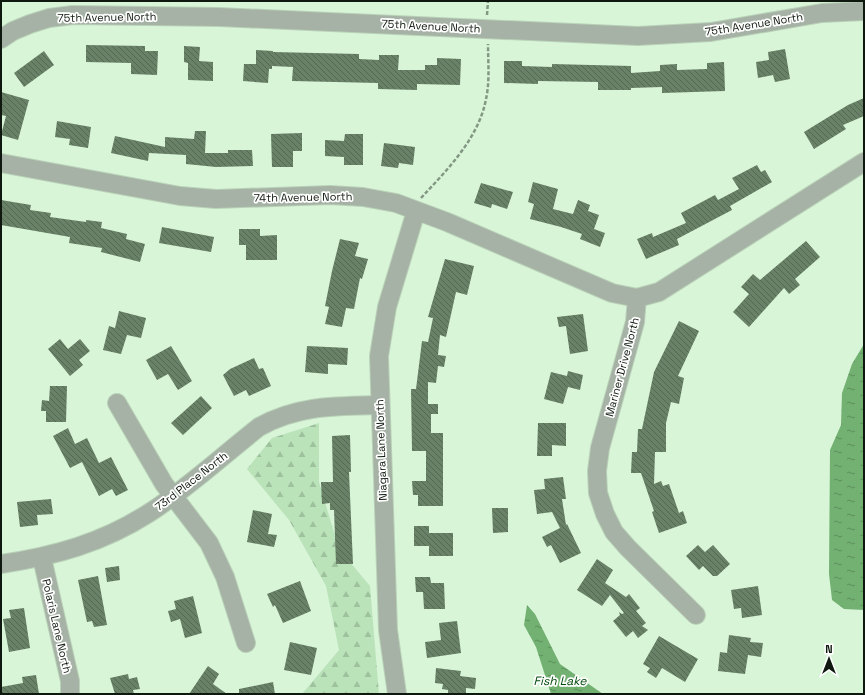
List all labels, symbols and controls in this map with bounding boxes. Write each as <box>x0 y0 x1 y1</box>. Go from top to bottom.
street label: 75th Avenue North <box>57 9 157 25</box>
street label: 75th Avenue North <box>704 9 804 39</box>
street label: 75th Avenue North <box>381 16 481 36</box>
street label: 74th Avenue North <box>254 189 352 205</box>
street label: Mariner Drive North <box>602 316 642 418</box>
street label: Niagara Lane North <box>372 399 390 501</box>
street label: 73rd Place North <box>152 448 230 514</box>
street label: Polaris Lane North <box>39 578 75 674</box>
north arrow <box>809 639 849 679</box>
text: N <box>825 642 833 656</box>
water label: Fish Lake <box>534 673 587 689</box>

